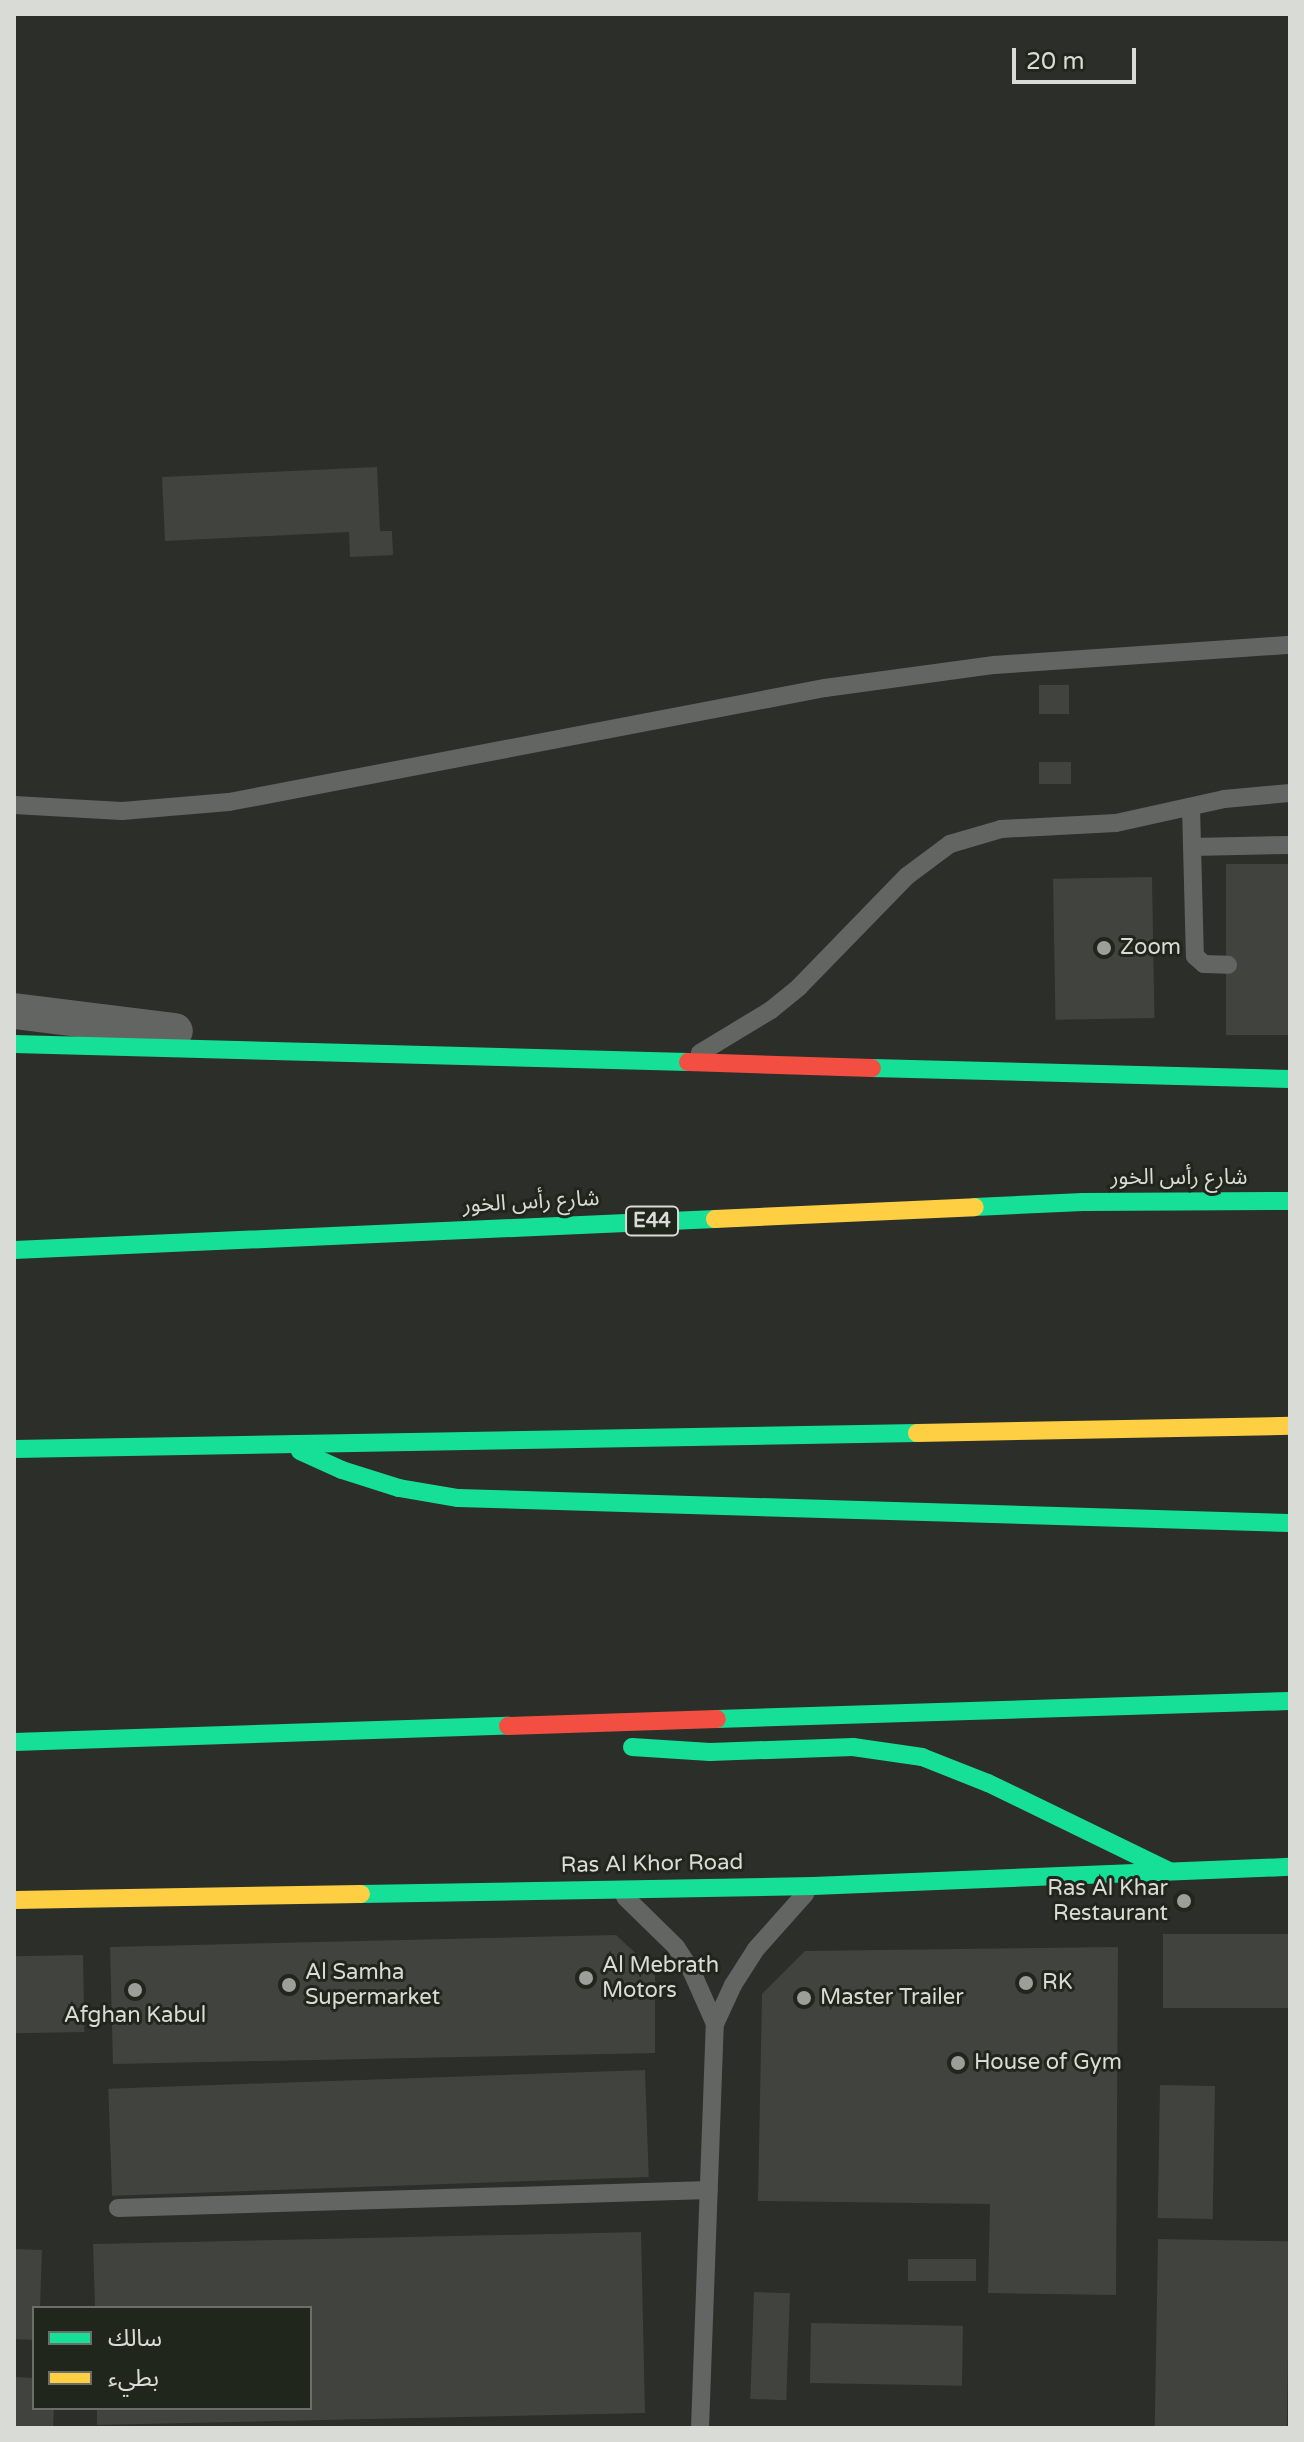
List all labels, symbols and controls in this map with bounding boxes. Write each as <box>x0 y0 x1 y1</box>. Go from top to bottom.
scale bar <box>1016 32 1140 82</box>
text: 20 m <box>1026 47 1084 76</box>
place label: Zoom <box>1120 935 1181 961</box>
marker: Zoom <box>1095 939 1113 957</box>
street label: شارع رأس الخور <box>1110 1165 1248 1191</box>
street label: شارع رأس الخور <box>462 1185 600 1219</box>
road number: E44 <box>624 1205 680 1237</box>
street label: Ras Al Khor Road <box>560 1849 744 1879</box>
place label: Ras Al Khar Restaurant <box>1047 1875 1168 1926</box>
marker: Ras Al Khar Restaurant <box>1175 1892 1193 1910</box>
place label: Al Mebrath Motors <box>602 1952 719 2004</box>
place label: Al Samha Supermarket <box>305 1959 440 2010</box>
marker: Al Mebrath Motors <box>577 1969 595 1987</box>
place label: RK <box>1042 1970 1072 1996</box>
marker: RK <box>1017 1974 1035 1992</box>
marker: Al Samha Supermarket <box>280 1976 298 1994</box>
marker: Afghan Kabul <box>126 1981 144 1999</box>
place label: Master Trailer <box>820 1985 964 2011</box>
marker: Master Trailer <box>795 1989 813 2007</box>
place label: Afghan Kabul <box>64 2003 206 2029</box>
place label: House of Gym <box>974 2050 1122 2076</box>
marker: House of Gym <box>949 2054 967 2072</box>
legend <box>32 2306 312 2410</box>
text: سالك <box>108 2324 162 2353</box>
text: بطيء <box>108 2364 159 2393</box>

